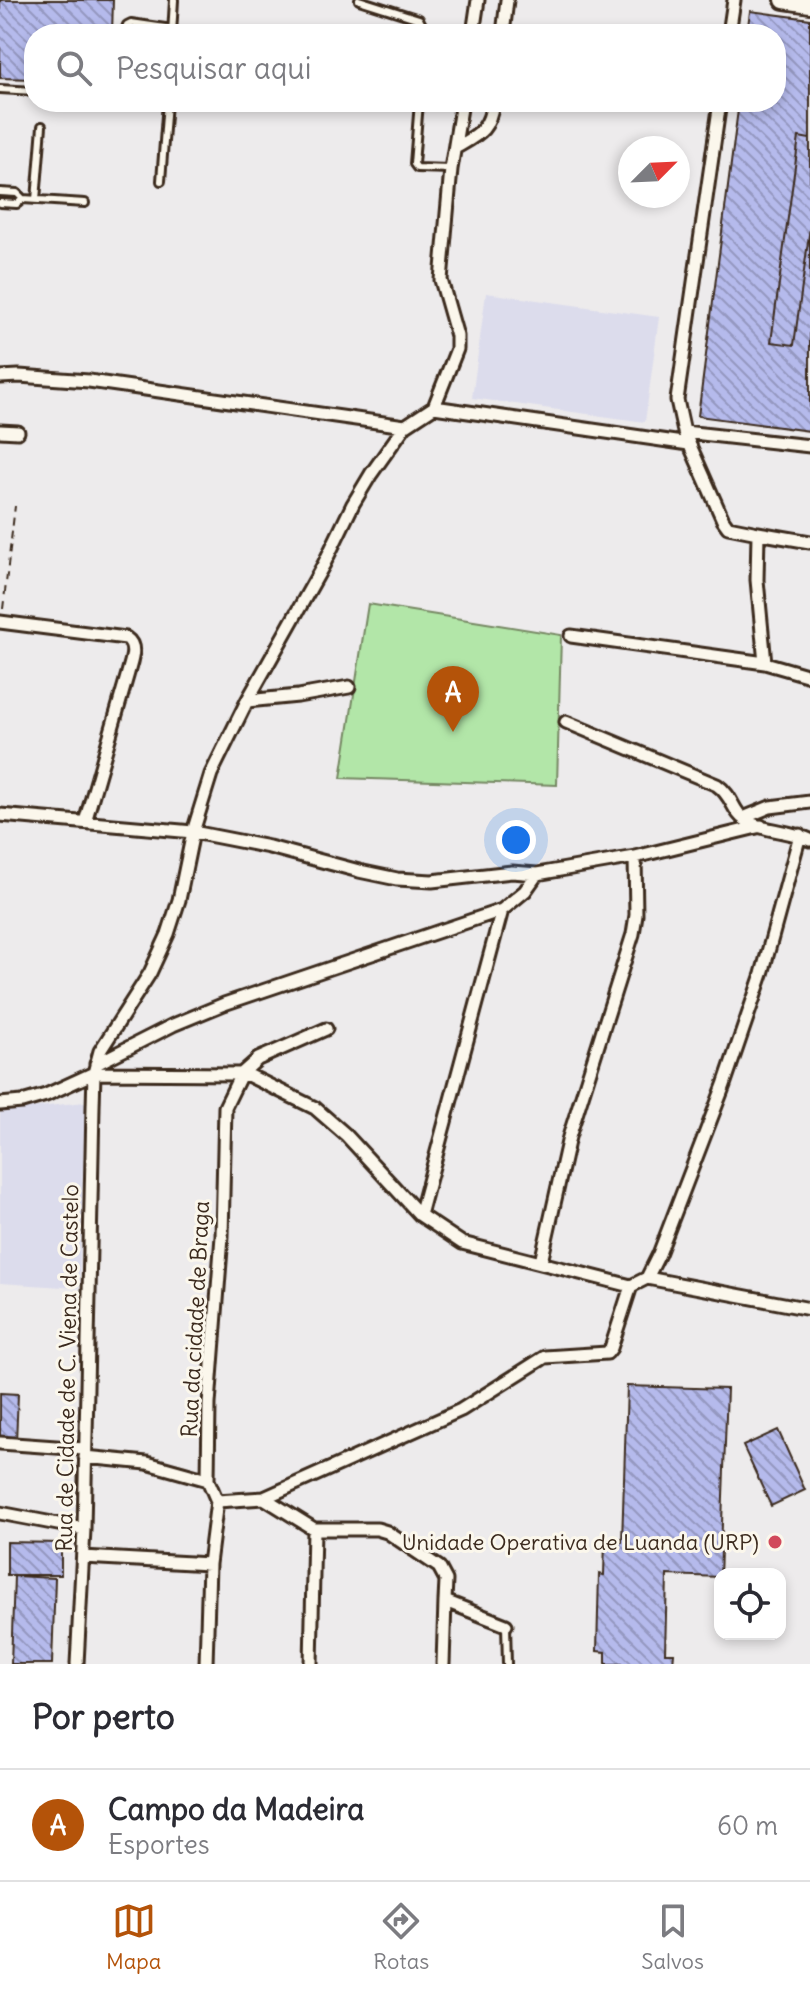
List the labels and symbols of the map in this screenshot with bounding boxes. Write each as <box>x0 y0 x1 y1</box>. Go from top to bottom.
north arrow <box>618 136 690 208</box>
pin: A <box>427 666 479 732</box>
your location <box>496 820 536 860</box>
street label: Rua de Cidade de C. Viena de Castelo <box>50 1184 84 1552</box>
street label: Rua da cidade de Braga <box>175 1200 215 1438</box>
place label: Unidade Operativa de Luanda (URP) <box>402 1528 759 1556</box>
marker: Unidade Operativa de Luanda (URP) <box>766 1533 784 1551</box>

